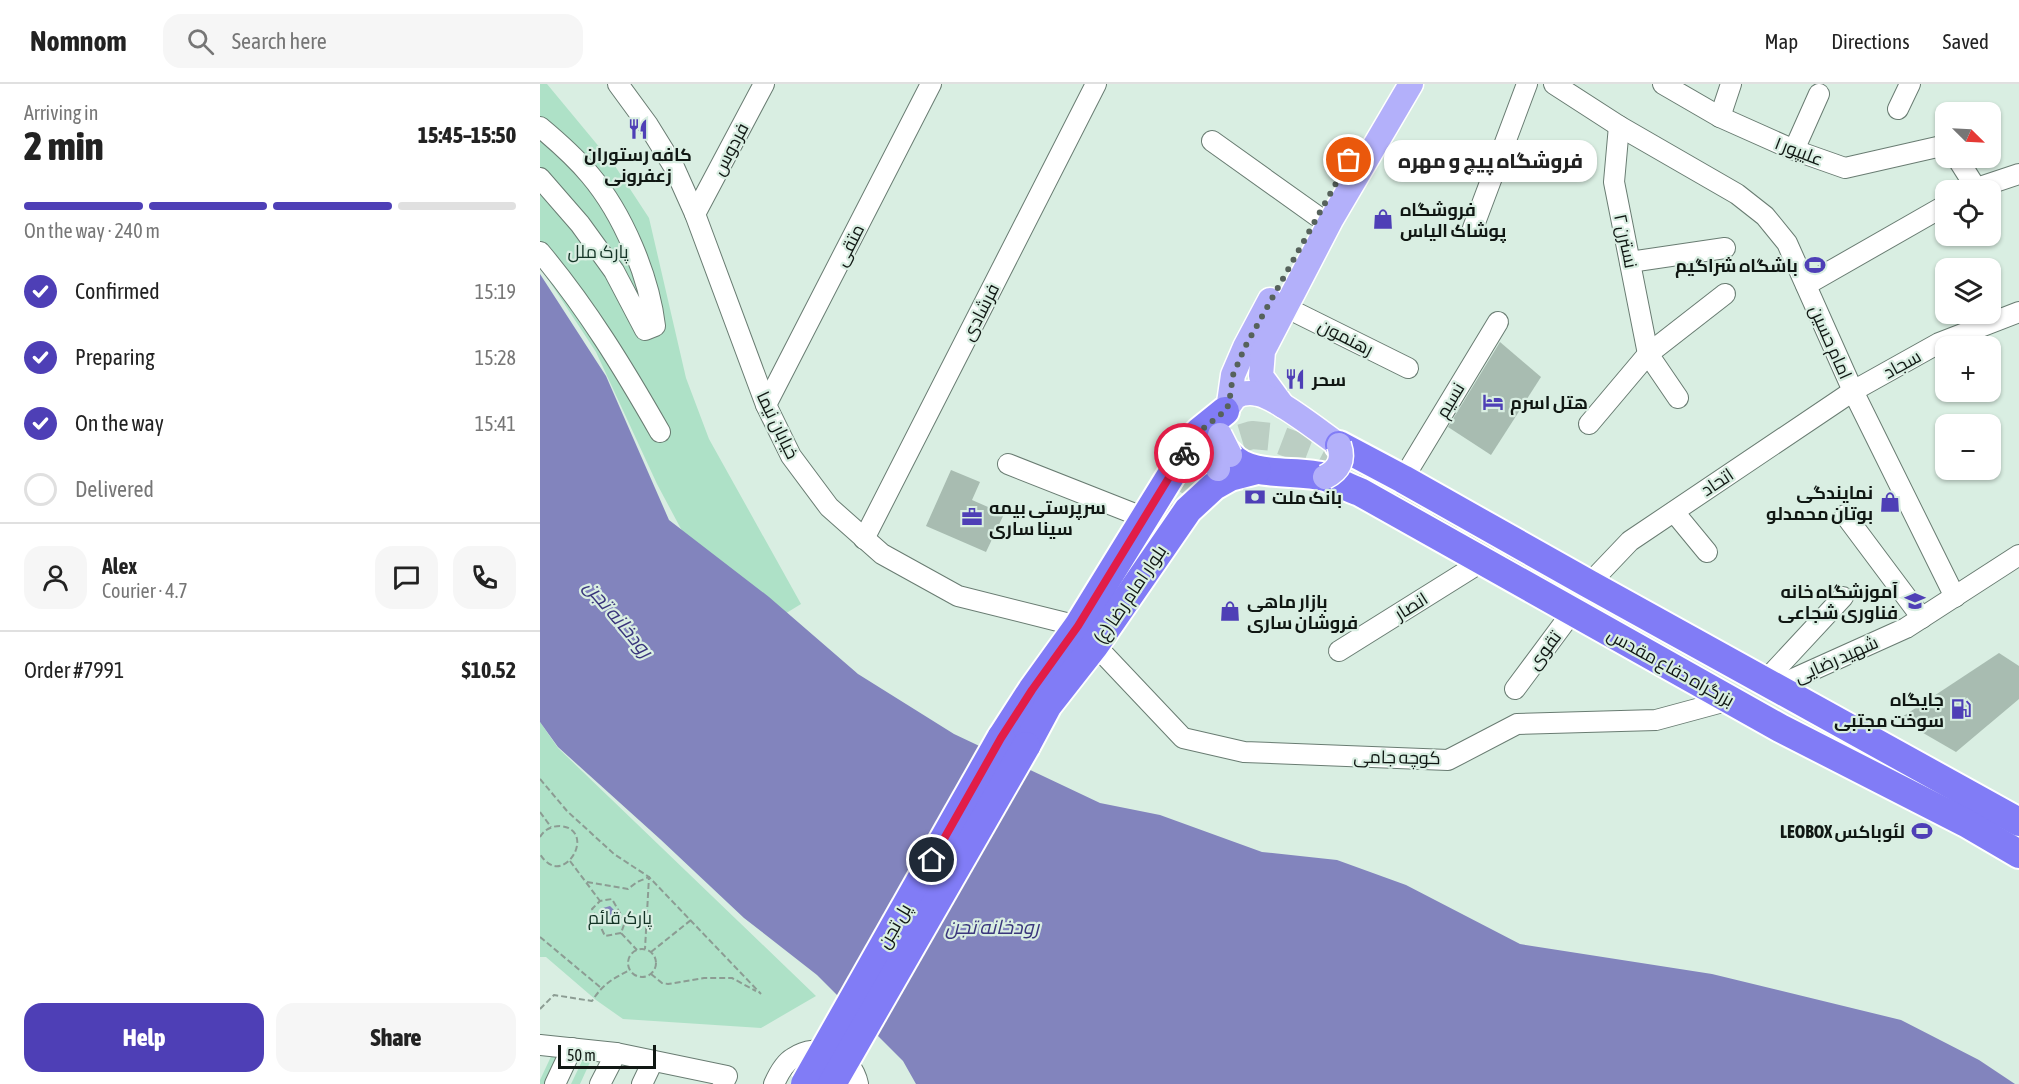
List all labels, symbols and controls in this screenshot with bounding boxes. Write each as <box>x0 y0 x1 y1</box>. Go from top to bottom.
search box <box>163 14 583 68</box>
text: Nomnom <box>30 25 127 57</box>
icon: search <box>184 25 217 58</box>
text: Search here <box>232 28 327 54</box>
text: Map <box>1764 29 1798 53</box>
text: Directions <box>1831 29 1910 53</box>
text: Saved <box>1943 29 1989 53</box>
text: Arriving in <box>24 101 98 124</box>
north arrow <box>1935 102 2001 168</box>
map controls <box>1935 102 2001 480</box>
restaurant icon: کافه رستوران زعفرونی <box>626 117 650 141</box>
street label: فردوس <box>707 119 753 179</box>
text: 15:45–15:50 <box>418 122 516 148</box>
text: 2 min <box>24 124 104 168</box>
street label: علیپور ۱ <box>1772 132 1826 171</box>
pin <box>1323 134 1374 185</box>
callout: فروشگاه پیچ و مهره <box>1385 139 1598 181</box>
icon: bag <box>1332 143 1365 176</box>
place label: کافه رستوران زعفرونی <box>584 144 692 187</box>
text: فروشگاه پیچ و مهره <box>1398 149 1583 172</box>
button: locate <box>1935 180 2001 246</box>
place label: فروشگاه پوشاک الیاس <box>1400 199 1507 243</box>
shop icon: فروشگاه پوشاک الیاس <box>1371 207 1395 231</box>
street label: نسترن ۲ <box>1609 212 1642 270</box>
text: On the way · 240 m <box>24 219 160 242</box>
street label: متقی <box>830 221 869 270</box>
park label: پارک ملل <box>567 241 629 264</box>
sports icon: باشگاه شراگیم <box>1803 253 1827 277</box>
place label: باشگاه شراگیم <box>1675 255 1798 278</box>
button: layers <box>1935 258 2001 324</box>
icon: check <box>24 275 57 308</box>
text: Confirmed <box>75 278 160 304</box>
text: 15:19 <box>475 280 516 303</box>
street label: فرشادی <box>957 280 1004 345</box>
street label: امام حسین <box>1804 302 1857 383</box>
street label: رهنمون <box>1315 314 1377 361</box>
button: + <box>1935 336 2001 402</box>
icon: check <box>24 341 57 374</box>
text: Preparing <box>75 344 155 370</box>
street label: سجاد <box>1880 345 1924 383</box>
text: 15:28 <box>475 346 516 369</box>
restaurant icon: سحر <box>1283 367 1307 391</box>
place label: سحر <box>1311 369 1346 391</box>
street label: نسیم <box>1431 379 1470 422</box>
street label: خیابان نیما <box>752 388 803 463</box>
hotel icon: هتل اسرم <box>1481 390 1505 414</box>
place label: هتل اسرم <box>1510 392 1588 415</box>
icon: check <box>24 407 57 440</box>
text: On the way <box>75 410 164 436</box>
text: 15:41 <box>475 412 516 435</box>
button: − <box>1935 414 2001 480</box>
courier <box>1154 423 1214 483</box>
icon: bike <box>1168 437 1201 470</box>
street label: اتحاد <box>1697 464 1737 500</box>
text: Delivered <box>75 476 154 502</box>
place label: نمایندگی بوتان محمدلو <box>1766 482 1873 525</box>
bank icon: بانک ملت <box>1243 485 1267 509</box>
place label: بانک ملت <box>1272 487 1342 508</box>
shop icon: نمایندگی بوتان محمدلو <box>1878 490 1902 514</box>
place label: سرپرستی بیمه سینا ساری <box>989 497 1106 539</box>
office icon: سرپرستی بیمه سینا ساری <box>960 505 984 529</box>
street label: بلوار امام رضا (ع) <box>1089 541 1172 648</box>
button: person <box>24 546 87 609</box>
button: chat <box>375 546 438 609</box>
button: phone <box>453 546 516 609</box>
text: Alex <box>102 553 137 579</box>
water label: رودخانه تجن <box>579 575 659 663</box>
text: Courier · 4.7 <box>102 579 188 602</box>
place label: آموزشگاه خانه فناوری شجاعی <box>1778 581 1898 624</box>
street label: انصار <box>1390 588 1432 626</box>
school or university icon: آموزشگاه خانه فناوری شجاعی <box>1903 589 1927 613</box>
place label: بازار ماهی فروشان ساری <box>1247 591 1358 634</box>
shop icon: بازار ماهی فروشان ساری <box>1218 599 1242 623</box>
street label: بزرگراه دفاع مقدس <box>1603 623 1738 712</box>
street label: تقوی <box>1523 626 1566 674</box>
street label: شهید رضایی <box>1791 631 1882 688</box>
text: Order #7991 <box>24 657 124 683</box>
text: $10.52 <box>461 657 516 683</box>
place label: جایگاه سوخت مجتبی <box>1834 689 1944 732</box>
fuel station icon: جایگاه سوخت مجتبی <box>1949 697 1973 721</box>
street label: کوچه جامی <box>1353 746 1441 770</box>
sports icon: LEOBOX لئوباکس <box>1910 819 1934 843</box>
place label: LEOBOX لئوباکس <box>1780 821 1905 843</box>
pin <box>906 834 957 885</box>
icon: home <box>915 843 948 876</box>
street label: پل تجن <box>873 900 917 953</box>
park label: پارک قائم <box>588 907 652 930</box>
water label: رودخانه تجن <box>945 915 1041 939</box>
button: Help <box>24 1003 264 1072</box>
button: Share <box>276 1003 516 1072</box>
scale bar <box>558 1042 656 1070</box>
text: 50 m <box>567 1046 596 1064</box>

